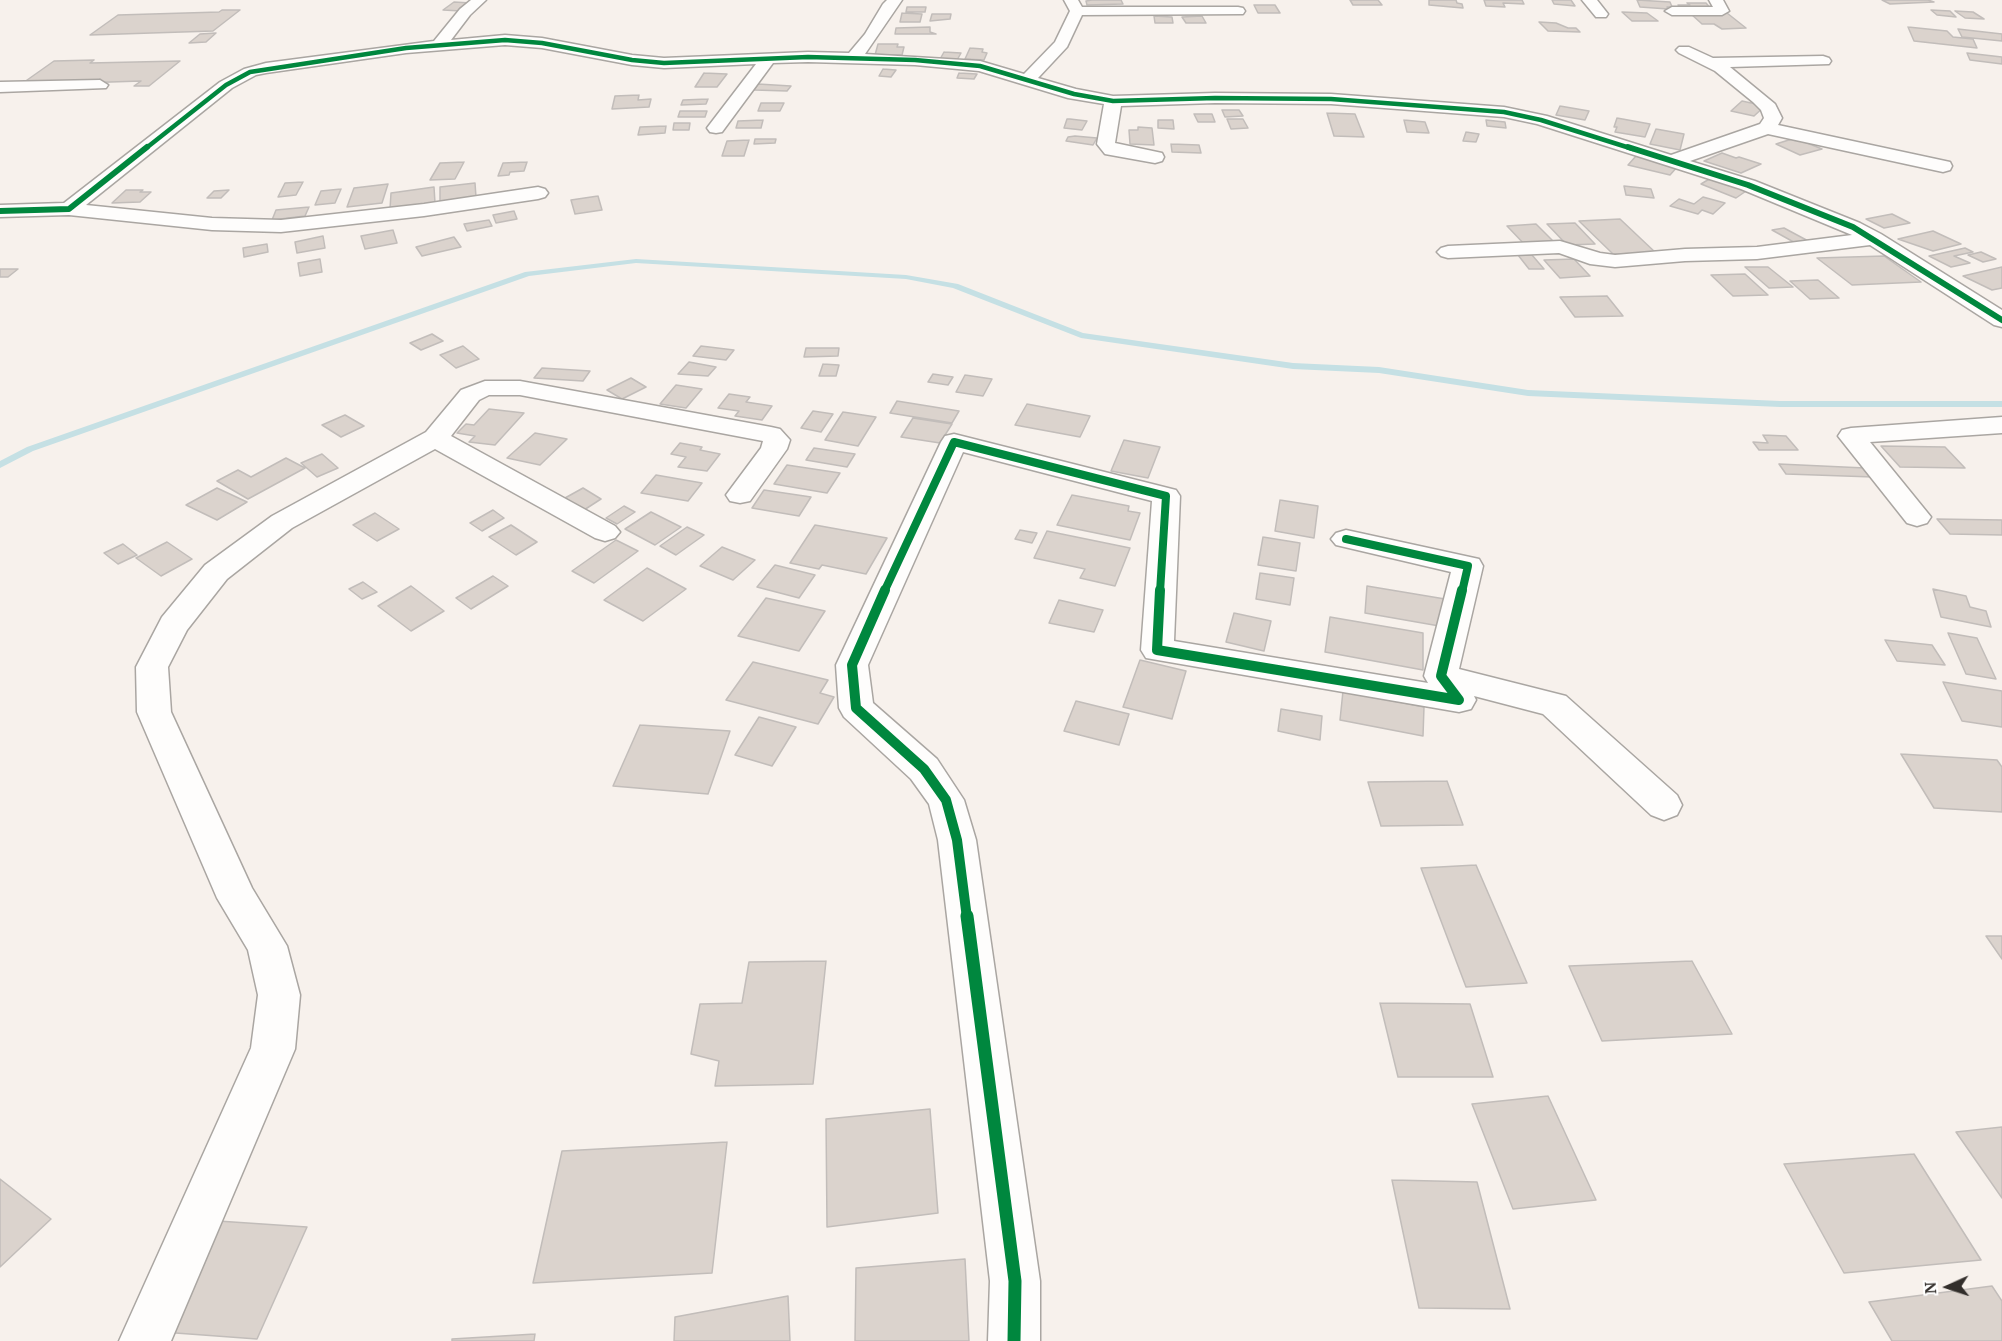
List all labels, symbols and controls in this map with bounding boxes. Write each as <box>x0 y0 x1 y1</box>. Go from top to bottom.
north arrow <box>1918 1257 1978 1317</box>
text: N <box>1919 1281 1941 1295</box>

